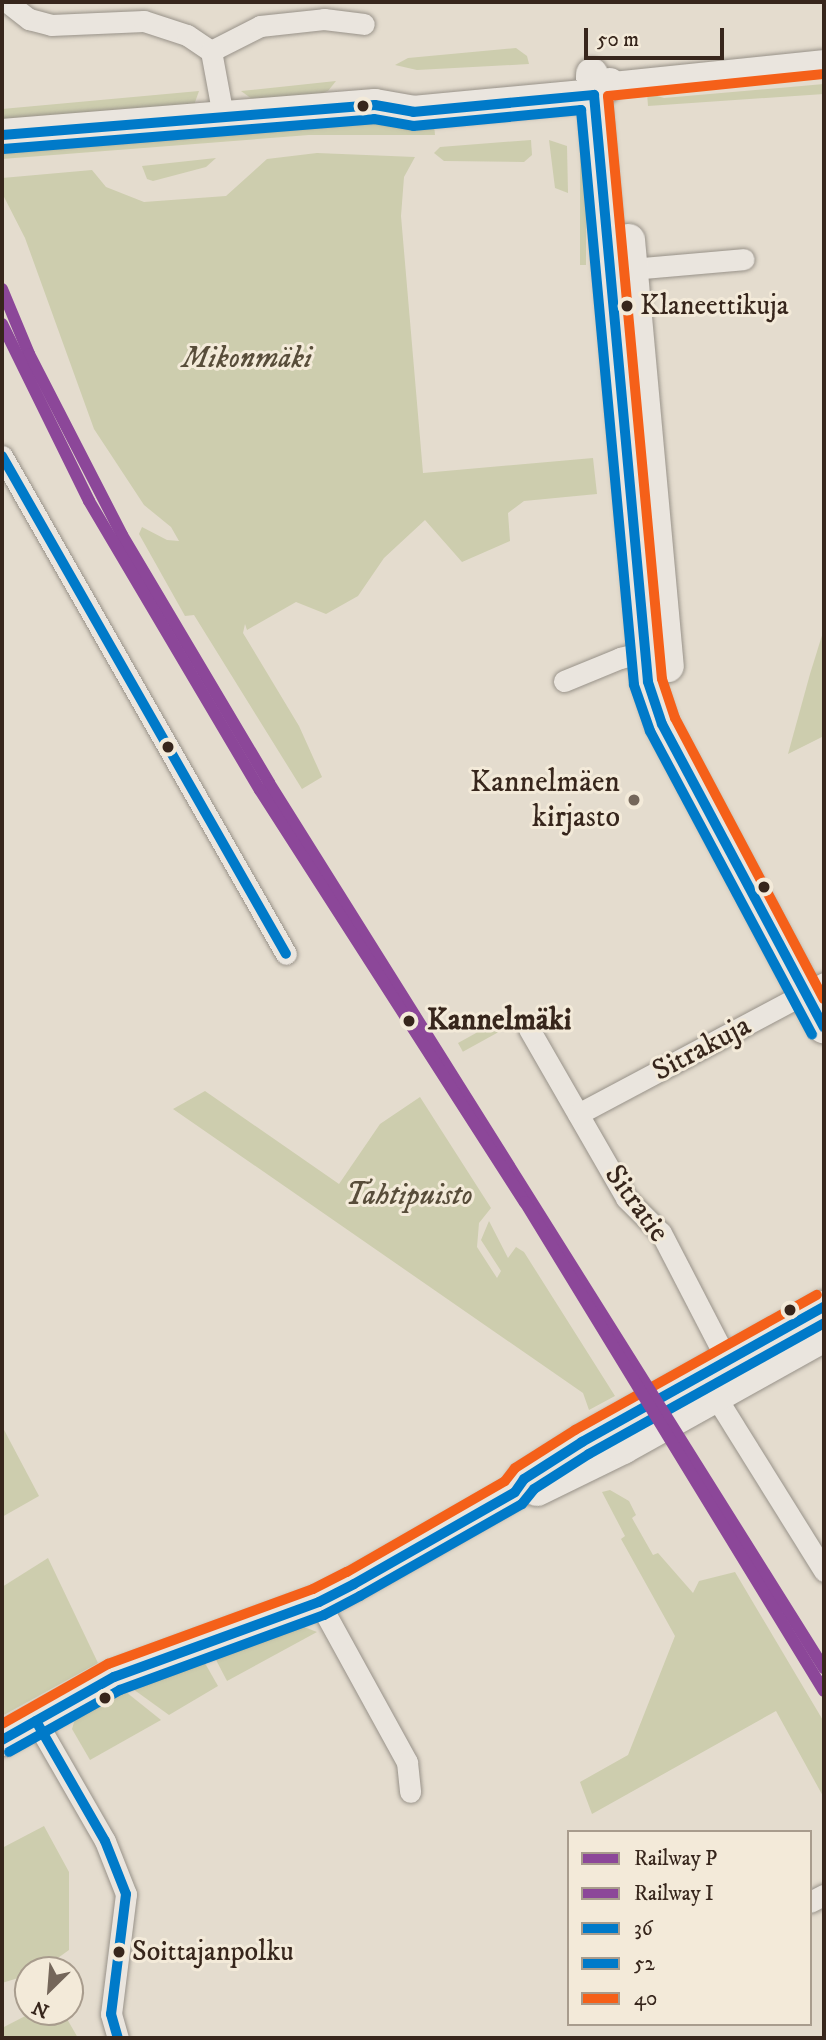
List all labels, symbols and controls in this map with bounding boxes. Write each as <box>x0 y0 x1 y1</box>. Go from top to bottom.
scale bar <box>588 14 728 58</box>
text: 50 m <box>597 27 639 53</box>
unlabelled marker <box>356 99 370 113</box>
place label: Klaneettikuja <box>640 289 789 323</box>
marker: Klaneettikuja <box>620 299 634 313</box>
park label: Mikonmäki <box>182 341 312 377</box>
unlabelled marker <box>161 740 175 754</box>
place label: Kannelmäen kirjasto <box>470 765 620 836</box>
marker: Kannelmäen kirjasto <box>626 792 642 808</box>
unlabelled marker <box>757 880 771 894</box>
place label: Kannelmäki <box>427 1003 571 1039</box>
street label: Sitrakuja <box>647 1008 757 1090</box>
marker: Kannelmäki <box>397 1009 421 1033</box>
street label: Sitratie <box>596 1158 676 1250</box>
park label: Tahtipuisto <box>345 1178 473 1214</box>
unlabelled marker <box>783 1303 797 1317</box>
unlabelled marker <box>98 1691 112 1705</box>
legend <box>567 1830 812 2026</box>
text: Railway P <box>634 1846 717 1872</box>
text: Railway I <box>634 1881 714 1907</box>
text: 36 <box>634 1916 653 1942</box>
place label: Soittajanpolku <box>132 1935 294 1969</box>
marker: Soittajanpolku <box>112 1945 126 1959</box>
text: 52 <box>634 1951 655 1977</box>
north arrow <box>14 1956 84 2026</box>
text: 40 <box>634 1986 657 2012</box>
text: N <box>29 1995 53 2022</box>

